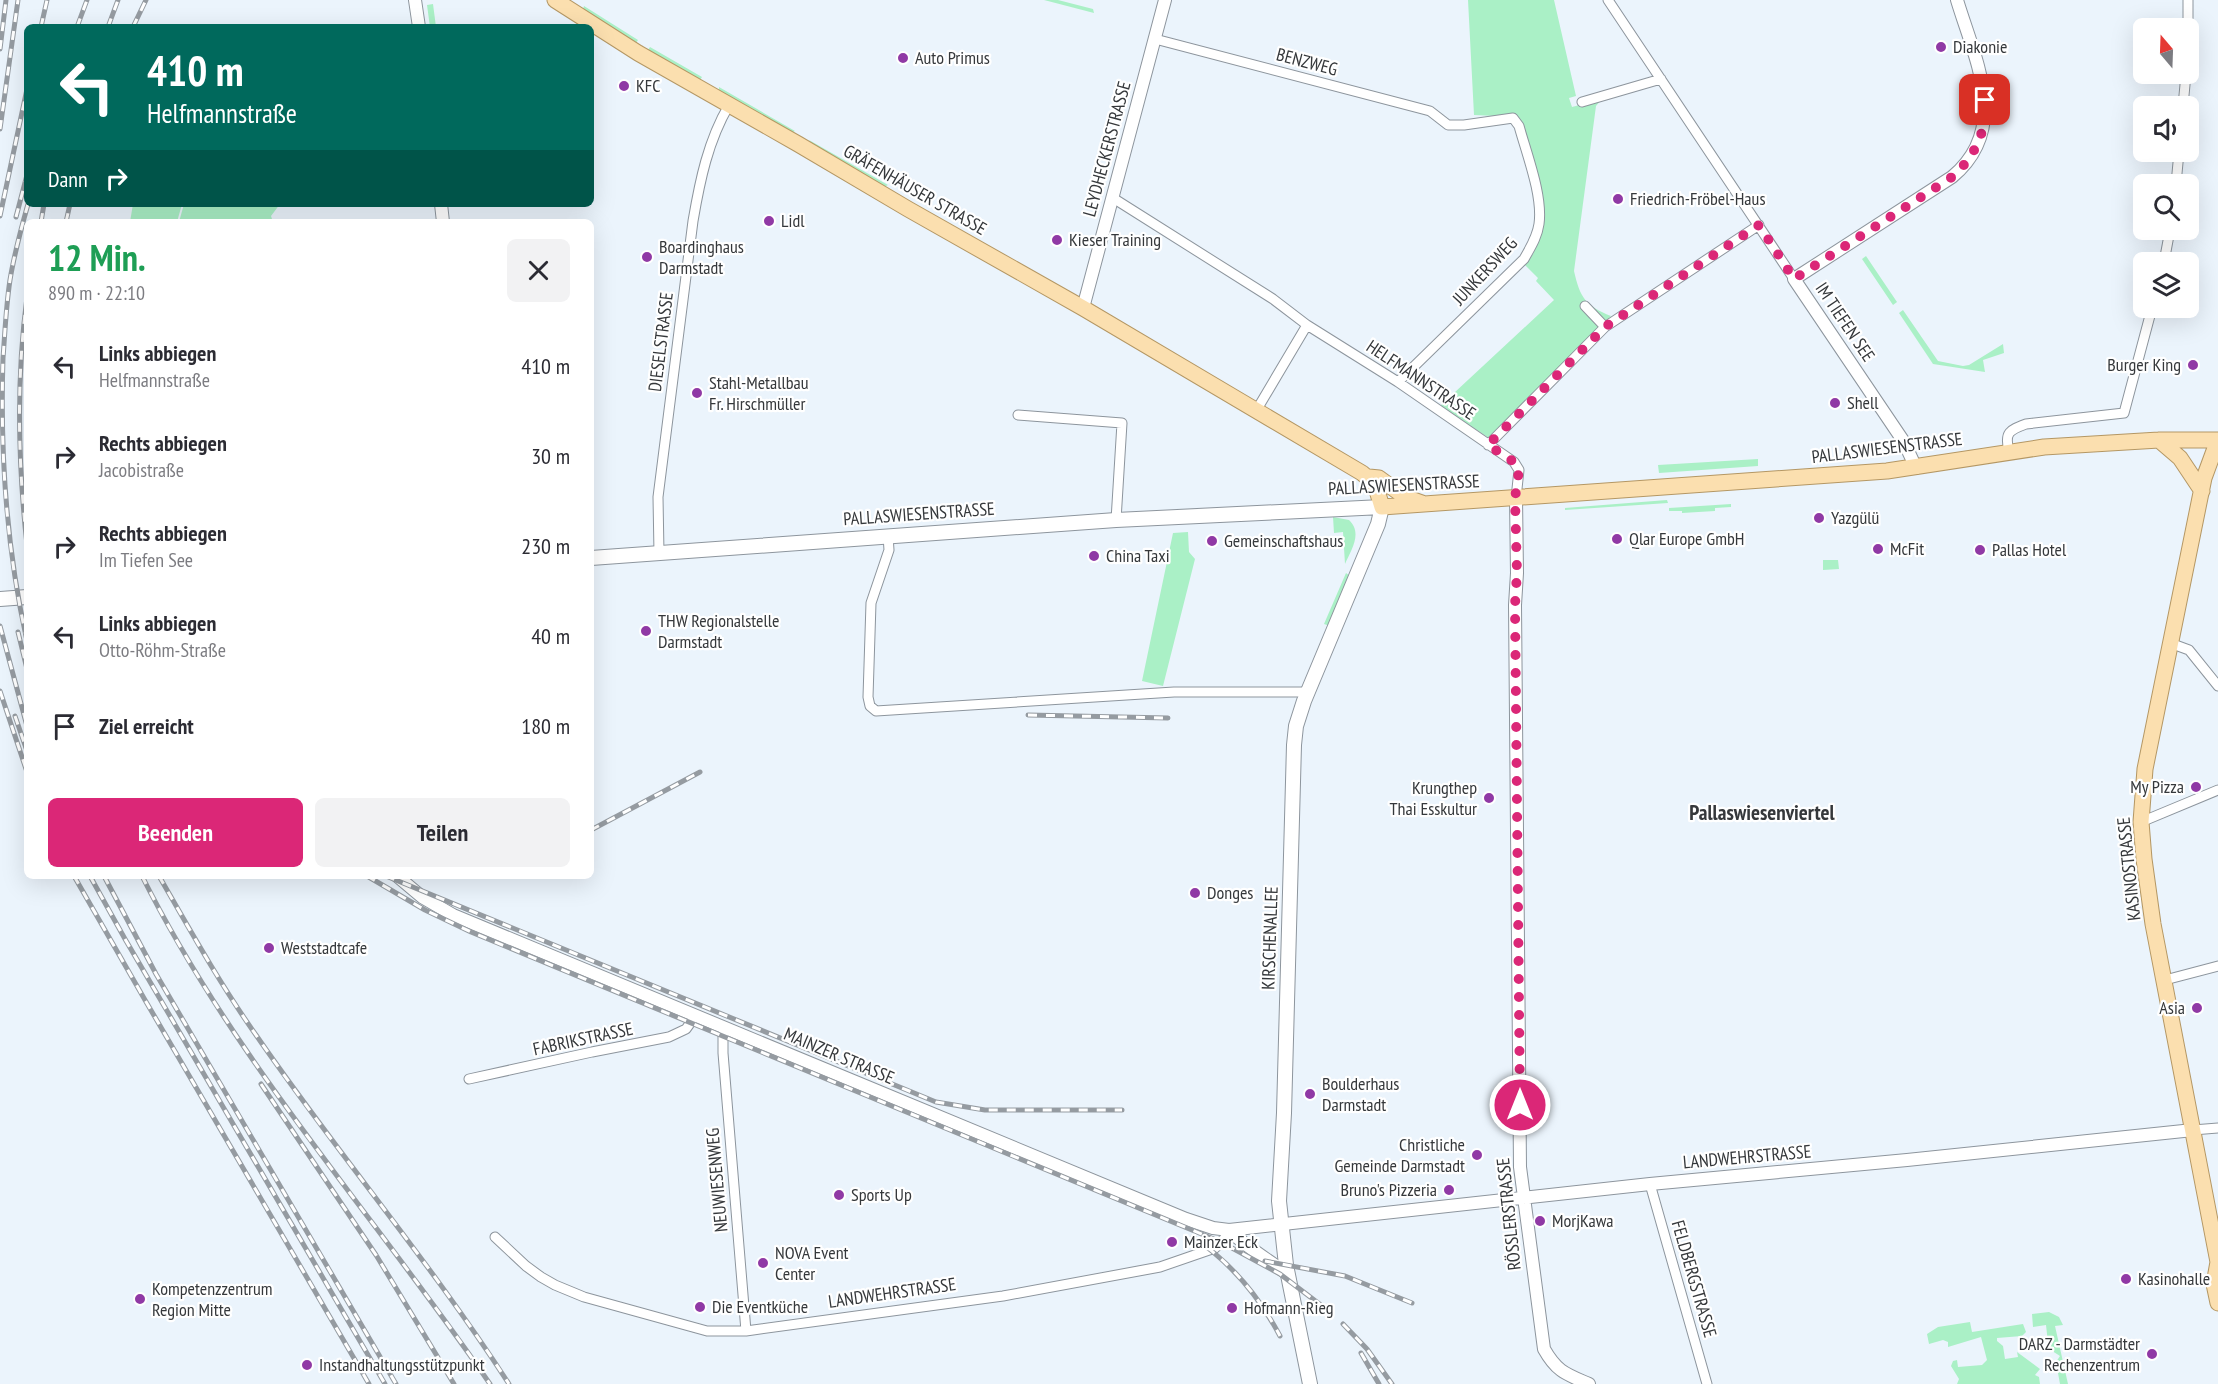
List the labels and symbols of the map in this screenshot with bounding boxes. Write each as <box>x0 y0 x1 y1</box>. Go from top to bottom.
north arrow <box>2133 18 2199 84</box>
place label: Diakonie <box>1953 35 2007 58</box>
marker: Diakonie <box>1934 40 1948 54</box>
street label: BENZWEG <box>1274 42 1340 81</box>
place label: Auto Primus <box>915 46 990 69</box>
marker: Auto Primus <box>896 51 910 65</box>
place label: KFC <box>636 74 661 97</box>
pin <box>1959 74 2010 125</box>
marker: KFC <box>617 79 631 93</box>
street label: LEYDHECKERSTRASSE <box>1077 79 1136 219</box>
street label: GRÄFENHÄUSER STRASSE <box>840 139 991 240</box>
place label: Friedrich-Fröbel-Haus <box>1630 187 1765 210</box>
marker: Friedrich-Fröbel-Haus <box>1611 192 1625 206</box>
place label: Lidl <box>781 209 805 232</box>
marker: Lidl <box>762 214 776 228</box>
place label: Kieser Training <box>1069 228 1161 251</box>
street label: JUNKERSWEG <box>1447 232 1522 310</box>
marker: Kieser Training <box>1050 233 1064 247</box>
place label: Boardinghaus Darmstadt <box>659 235 744 279</box>
marker: Boardinghaus Darmstadt <box>640 250 654 264</box>
street label: IM TIEFEN SEE <box>1810 278 1880 366</box>
street label: DIESELSTRASSE <box>643 291 678 393</box>
street label: HELFMANNSTRASSE <box>1362 334 1480 425</box>
place label: Burger King <box>2107 353 2181 376</box>
marker: Burger King <box>2186 358 2200 372</box>
place label: Stahl-Metallbau Fr. Hirschmüller <box>709 371 808 415</box>
marker: Stahl-Metallbau Fr. Hirschmüller <box>690 386 704 400</box>
place label: Shell <box>1847 391 1879 414</box>
marker: Shell <box>1828 396 1842 410</box>
street label: PALLASWIESENSTRASSE <box>1810 427 1964 468</box>
street label: PALLASWIESENSTRASSE <box>1328 469 1480 500</box>
street label: PALLASWIESENSTRASSE <box>843 497 995 530</box>
place label: Yazgülü <box>1831 506 1879 529</box>
marker: Yazgülü <box>1812 511 1826 525</box>
place label: Qlar Europe GmbH <box>1629 527 1744 550</box>
place label: Gemeinschaftshaus <box>1224 529 1343 552</box>
marker: Qlar Europe GmbH <box>1610 532 1624 546</box>
marker: Gemeinschaftshaus <box>1205 534 1219 548</box>
place label: McFit <box>1890 537 1924 560</box>
place label: Pallas Hotel <box>1992 538 2067 561</box>
marker: McFit <box>1871 542 1885 556</box>
marker: Pallas Hotel <box>1973 543 1987 557</box>
place label: China Taxi <box>1106 544 1170 567</box>
marker: China Taxi <box>1087 549 1101 563</box>
place label: THW Regionalstelle Darmstadt <box>658 609 779 653</box>
marker: THW Regionalstelle Darmstadt <box>639 624 653 638</box>
place label: My Pizza <box>2130 775 2184 798</box>
place label: Krungthep Thai Esskultur <box>1390 776 1477 820</box>
marker: My Pizza <box>2189 780 2203 794</box>
marker: Krungthep Thai Esskultur <box>1482 791 1496 805</box>
district label: Pallaswiesenviertel <box>1689 799 1836 826</box>
street label: KASINOSTRASSE <box>2112 816 2145 922</box>
place label: Donges <box>1207 881 1253 904</box>
marker: Donges <box>1188 886 1202 900</box>
street label: KIRSCHENALLEE <box>1256 886 1283 990</box>
place label: Weststadtcafe <box>281 936 367 959</box>
marker: Weststadtcafe <box>262 941 276 955</box>
place label: Asia <box>2159 996 2185 1019</box>
marker: Asia <box>2190 1001 2204 1015</box>
street label: FABRIKSTRASSE <box>531 1017 635 1060</box>
street label: MAINZER STRASSE <box>781 1022 898 1089</box>
place label: Boulderhaus Darmstadt <box>1322 1072 1399 1116</box>
position arrow <box>1488 1073 1552 1137</box>
marker: Boulderhaus Darmstadt <box>1303 1087 1317 1101</box>
street label: NEUWIESENWEG <box>700 1127 733 1233</box>
place label: Christliche Gemeinde Darmstadt <box>1334 1133 1465 1177</box>
street label: LANDWEHRSTRASSE <box>1682 1139 1812 1174</box>
marker: Christliche Gemeinde Darmstadt <box>1470 1148 1484 1162</box>
street label: RÖSSLERSTRASSE <box>1491 1157 1526 1271</box>
place label: Bruno's Pizzeria <box>1340 1178 1437 1201</box>
place label: Sports Up <box>851 1183 912 1206</box>
marker: Bruno's Pizzeria <box>1442 1183 1456 1197</box>
marker: Sports Up <box>832 1188 846 1202</box>
place label: MorjKawa <box>1552 1209 1614 1232</box>
marker: MorjKawa <box>1533 1214 1547 1228</box>
street label: FELDBERGSTRASSE <box>1667 1218 1722 1340</box>
place label: Mainzer Eck <box>1184 1230 1258 1253</box>
marker: Mainzer Eck <box>1165 1235 1179 1249</box>
place label: NOVA Event Center <box>775 1241 849 1285</box>
marker: NOVA Event Center <box>756 1256 770 1270</box>
place label: Kasinohalle <box>2138 1267 2210 1290</box>
street label: LANDWEHRSTRASSE <box>827 1272 957 1313</box>
marker: Kasinohalle <box>2119 1272 2133 1286</box>
place label: Kompetenzzentrum Region Mitte <box>152 1277 273 1321</box>
marker: Kompetenzzentrum Region Mitte <box>133 1292 147 1306</box>
place label: Die Eventküche <box>712 1295 808 1318</box>
place label: Hofmann-Rieg <box>1244 1296 1333 1319</box>
marker: Die Eventküche <box>693 1300 707 1314</box>
marker: Hofmann-Rieg <box>1225 1301 1239 1315</box>
place label: DARZ - Darmstädter Rechenzentrum <box>2019 1332 2140 1376</box>
marker: DARZ - Darmstädter Rechenzentrum <box>2145 1347 2159 1361</box>
place label: Instandhaltungsstützpunkt <box>319 1353 485 1376</box>
marker: Instandhaltungsstützpunkt <box>300 1358 314 1372</box>

